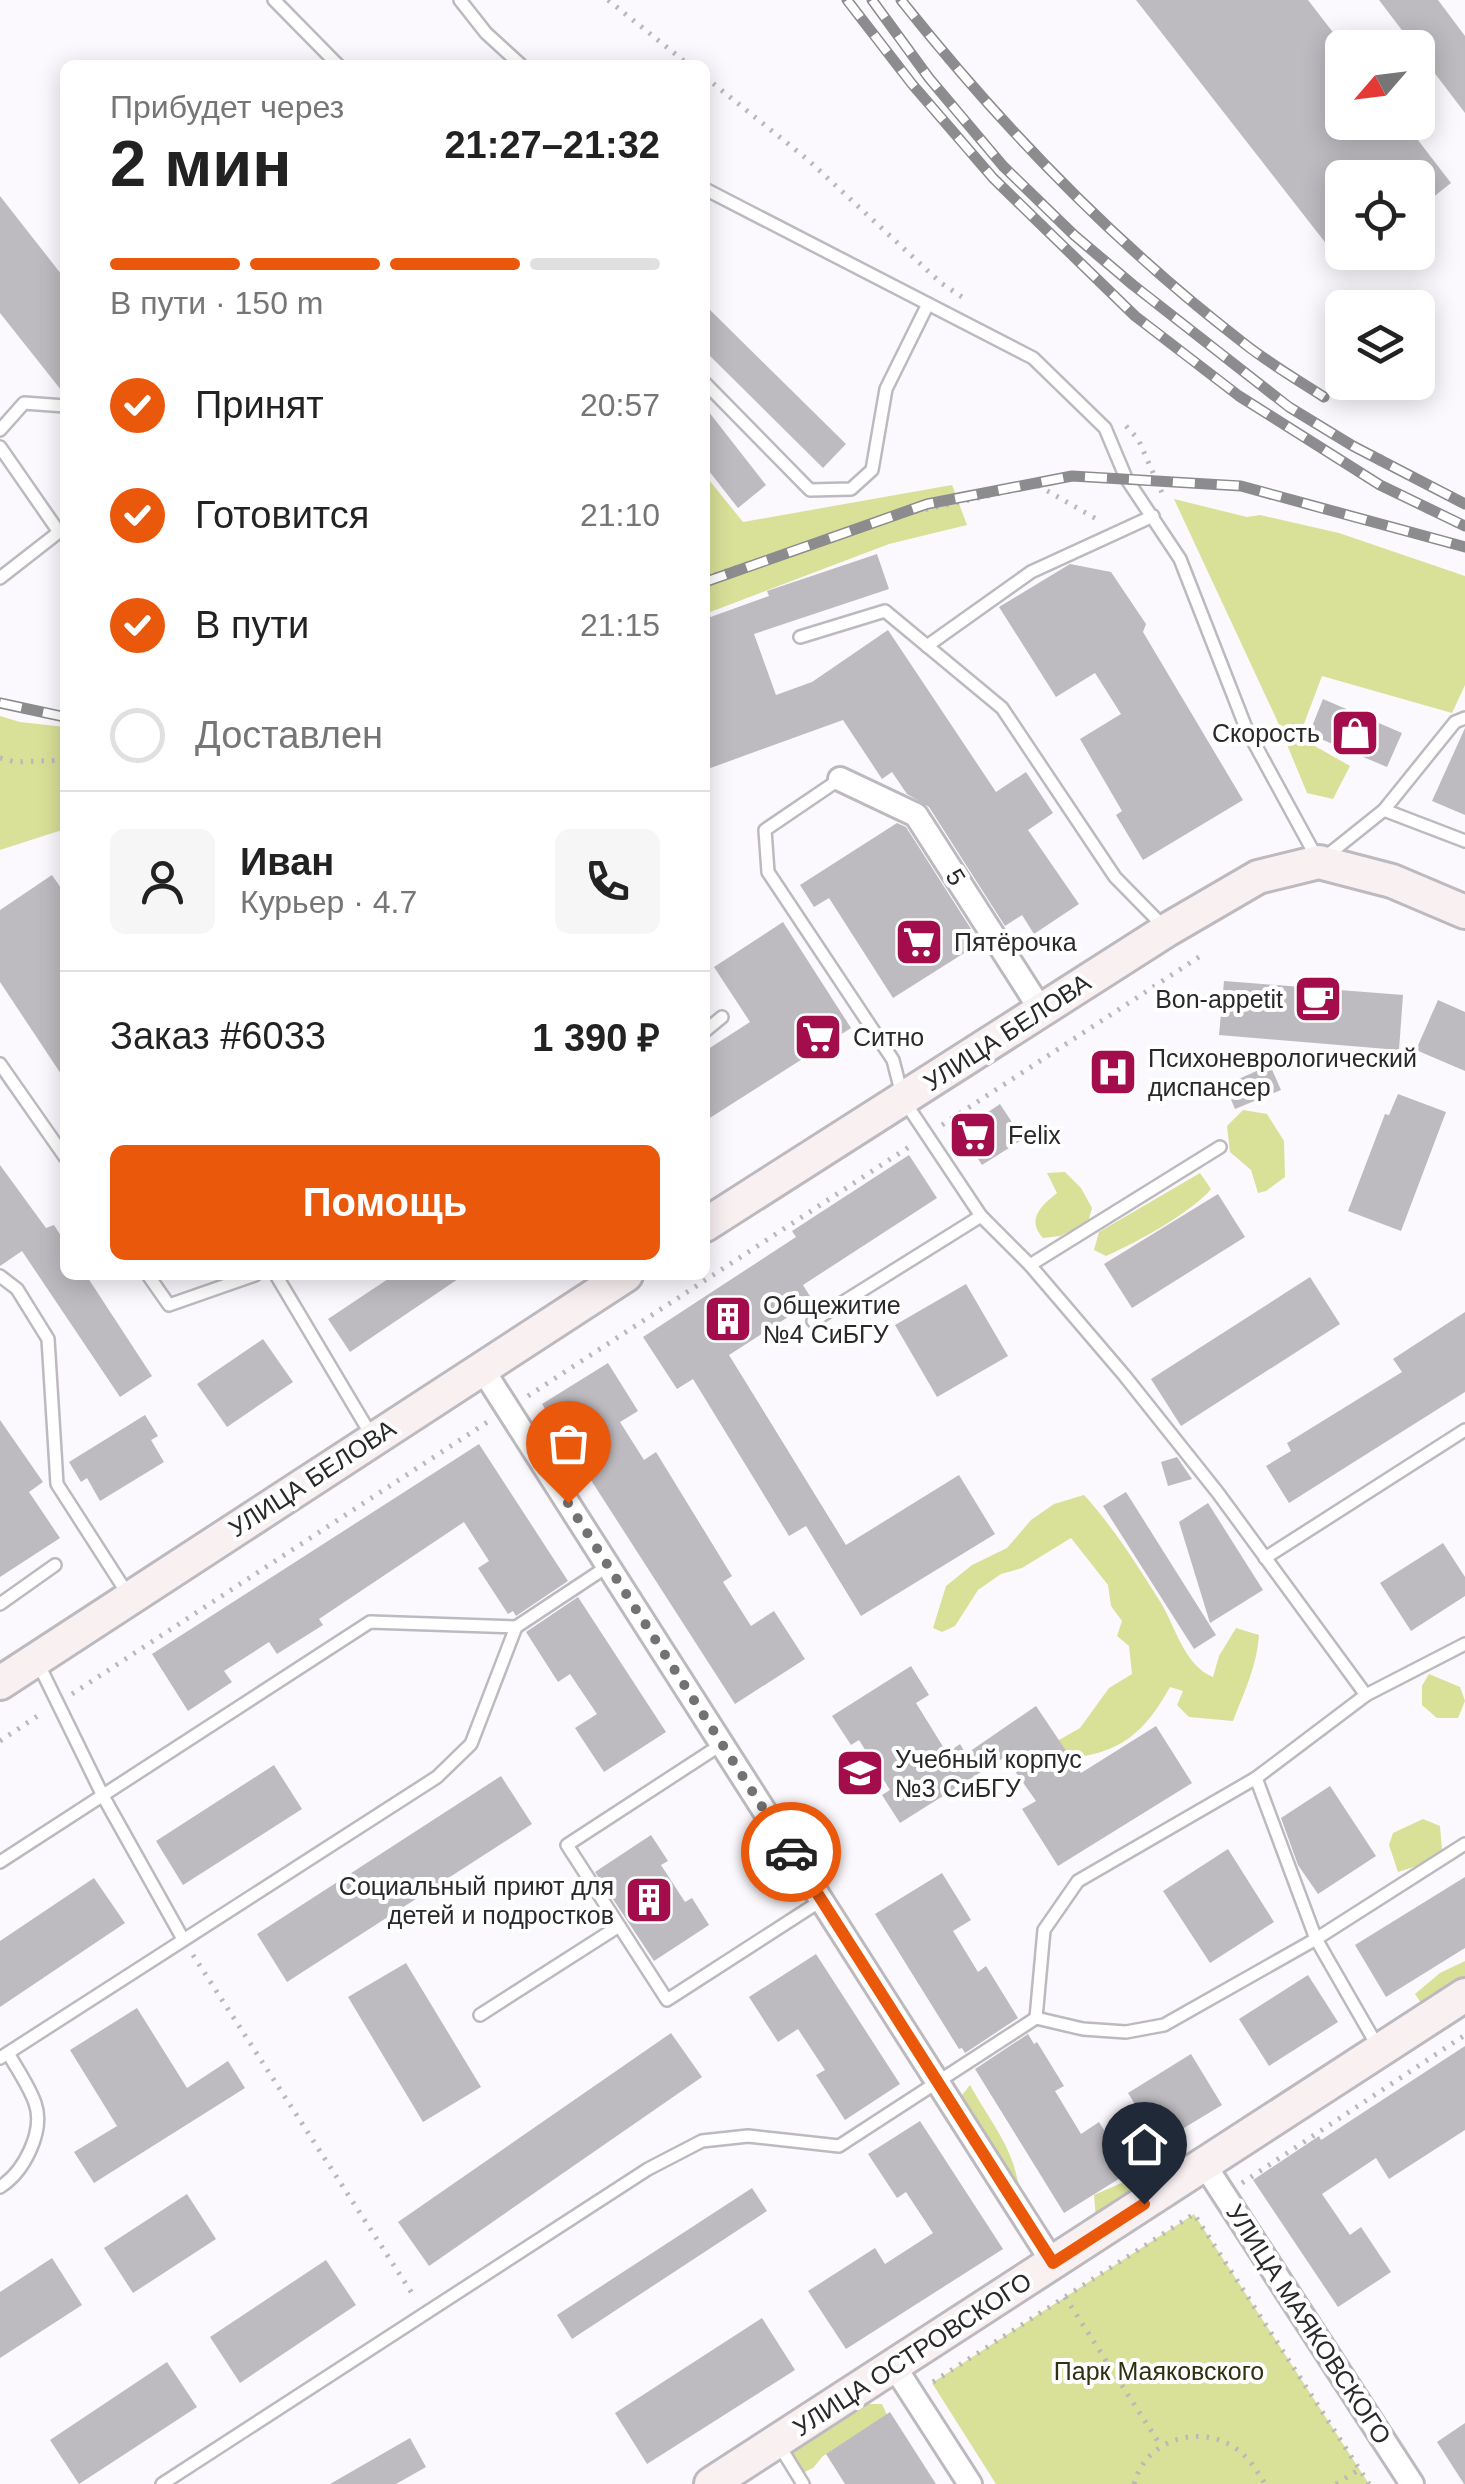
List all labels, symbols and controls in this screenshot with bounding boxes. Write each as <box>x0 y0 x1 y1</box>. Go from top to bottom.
north arrow <box>1325 30 1435 140</box>
map controls <box>1325 30 1435 400</box>
text: Прибудет через <box>110 89 344 125</box>
text: 21:27–21:32 <box>444 124 660 166</box>
text: 2 мин <box>110 127 292 200</box>
button: locate <box>1325 160 1435 270</box>
text: В пути · 150 m <box>110 285 323 321</box>
button: layers <box>1325 290 1435 400</box>
icon: check <box>110 378 165 433</box>
text: Принят <box>195 384 324 426</box>
text: 20:57 <box>580 387 660 423</box>
icon: check <box>110 488 165 543</box>
text: Готовится <box>195 494 369 536</box>
text: 21:10 <box>580 497 660 533</box>
icon: check <box>110 598 165 653</box>
text: В пути <box>195 604 309 646</box>
text: 21:15 <box>580 607 660 643</box>
shop icon: Скорость <box>1329 707 1381 759</box>
text: Доставлен <box>195 714 383 756</box>
place label: Скорость <box>1212 719 1320 747</box>
button: person <box>110 829 215 934</box>
button: phone <box>555 829 660 934</box>
text: Иван <box>240 841 334 883</box>
street label: 5 <box>940 864 972 890</box>
text: Курьер · 4.7 <box>240 884 417 920</box>
supermarket icon: Пятёрочка <box>893 916 945 968</box>
place label: Пятёрочка <box>954 928 1077 956</box>
street label: УЛИЦА БЕЛОВА <box>918 968 1096 1096</box>
cafe icon: Bon-appetit <box>1292 973 1344 1025</box>
place label: Bon-appetit <box>1155 985 1283 1013</box>
supermarket icon: Ситно <box>792 1011 844 1063</box>
text: Заказ #6033 <box>110 1015 326 1057</box>
text: 1 390 ₽ <box>532 1017 660 1059</box>
place label: Ситно <box>853 1023 924 1051</box>
place label: Психоневрологический диспансер <box>1148 1044 1417 1101</box>
hospital icon: Психоневрологический диспансер <box>1087 1046 1139 1098</box>
supermarket icon: Felix <box>947 1109 999 1161</box>
place label: Felix <box>1008 1121 1061 1149</box>
button: Помощь <box>110 1145 660 1260</box>
place label: Общежитие №4 СиБГУ <box>763 1291 901 1348</box>
building icon: Общежитие №4 СиБГУ <box>702 1293 754 1345</box>
pin <box>526 1401 611 1504</box>
street label: УЛИЦА БЕЛОВА <box>223 1414 401 1542</box>
icon: bag <box>541 1416 596 1471</box>
place label: Учебный корпус №3 СиБГУ <box>895 1745 1082 1802</box>
school or university icon: Учебный корпус №3 СиБГУ <box>834 1747 886 1799</box>
courier <box>741 1802 841 1902</box>
icon: car <box>764 1825 819 1880</box>
place label: Социальный приют для детей и подростков <box>339 1872 614 1929</box>
building icon: Социальный приют для детей и подростков <box>623 1874 675 1926</box>
pin <box>1102 2102 1187 2205</box>
icon: home <box>1117 2117 1172 2172</box>
street label: УЛИЦА МАЯКОВСКОГО <box>1221 2199 1397 2449</box>
street label: УЛИЦА ОСТРОВСКОГО <box>788 2266 1036 2442</box>
park label: Парк Маяковского <box>1054 2357 1264 2385</box>

